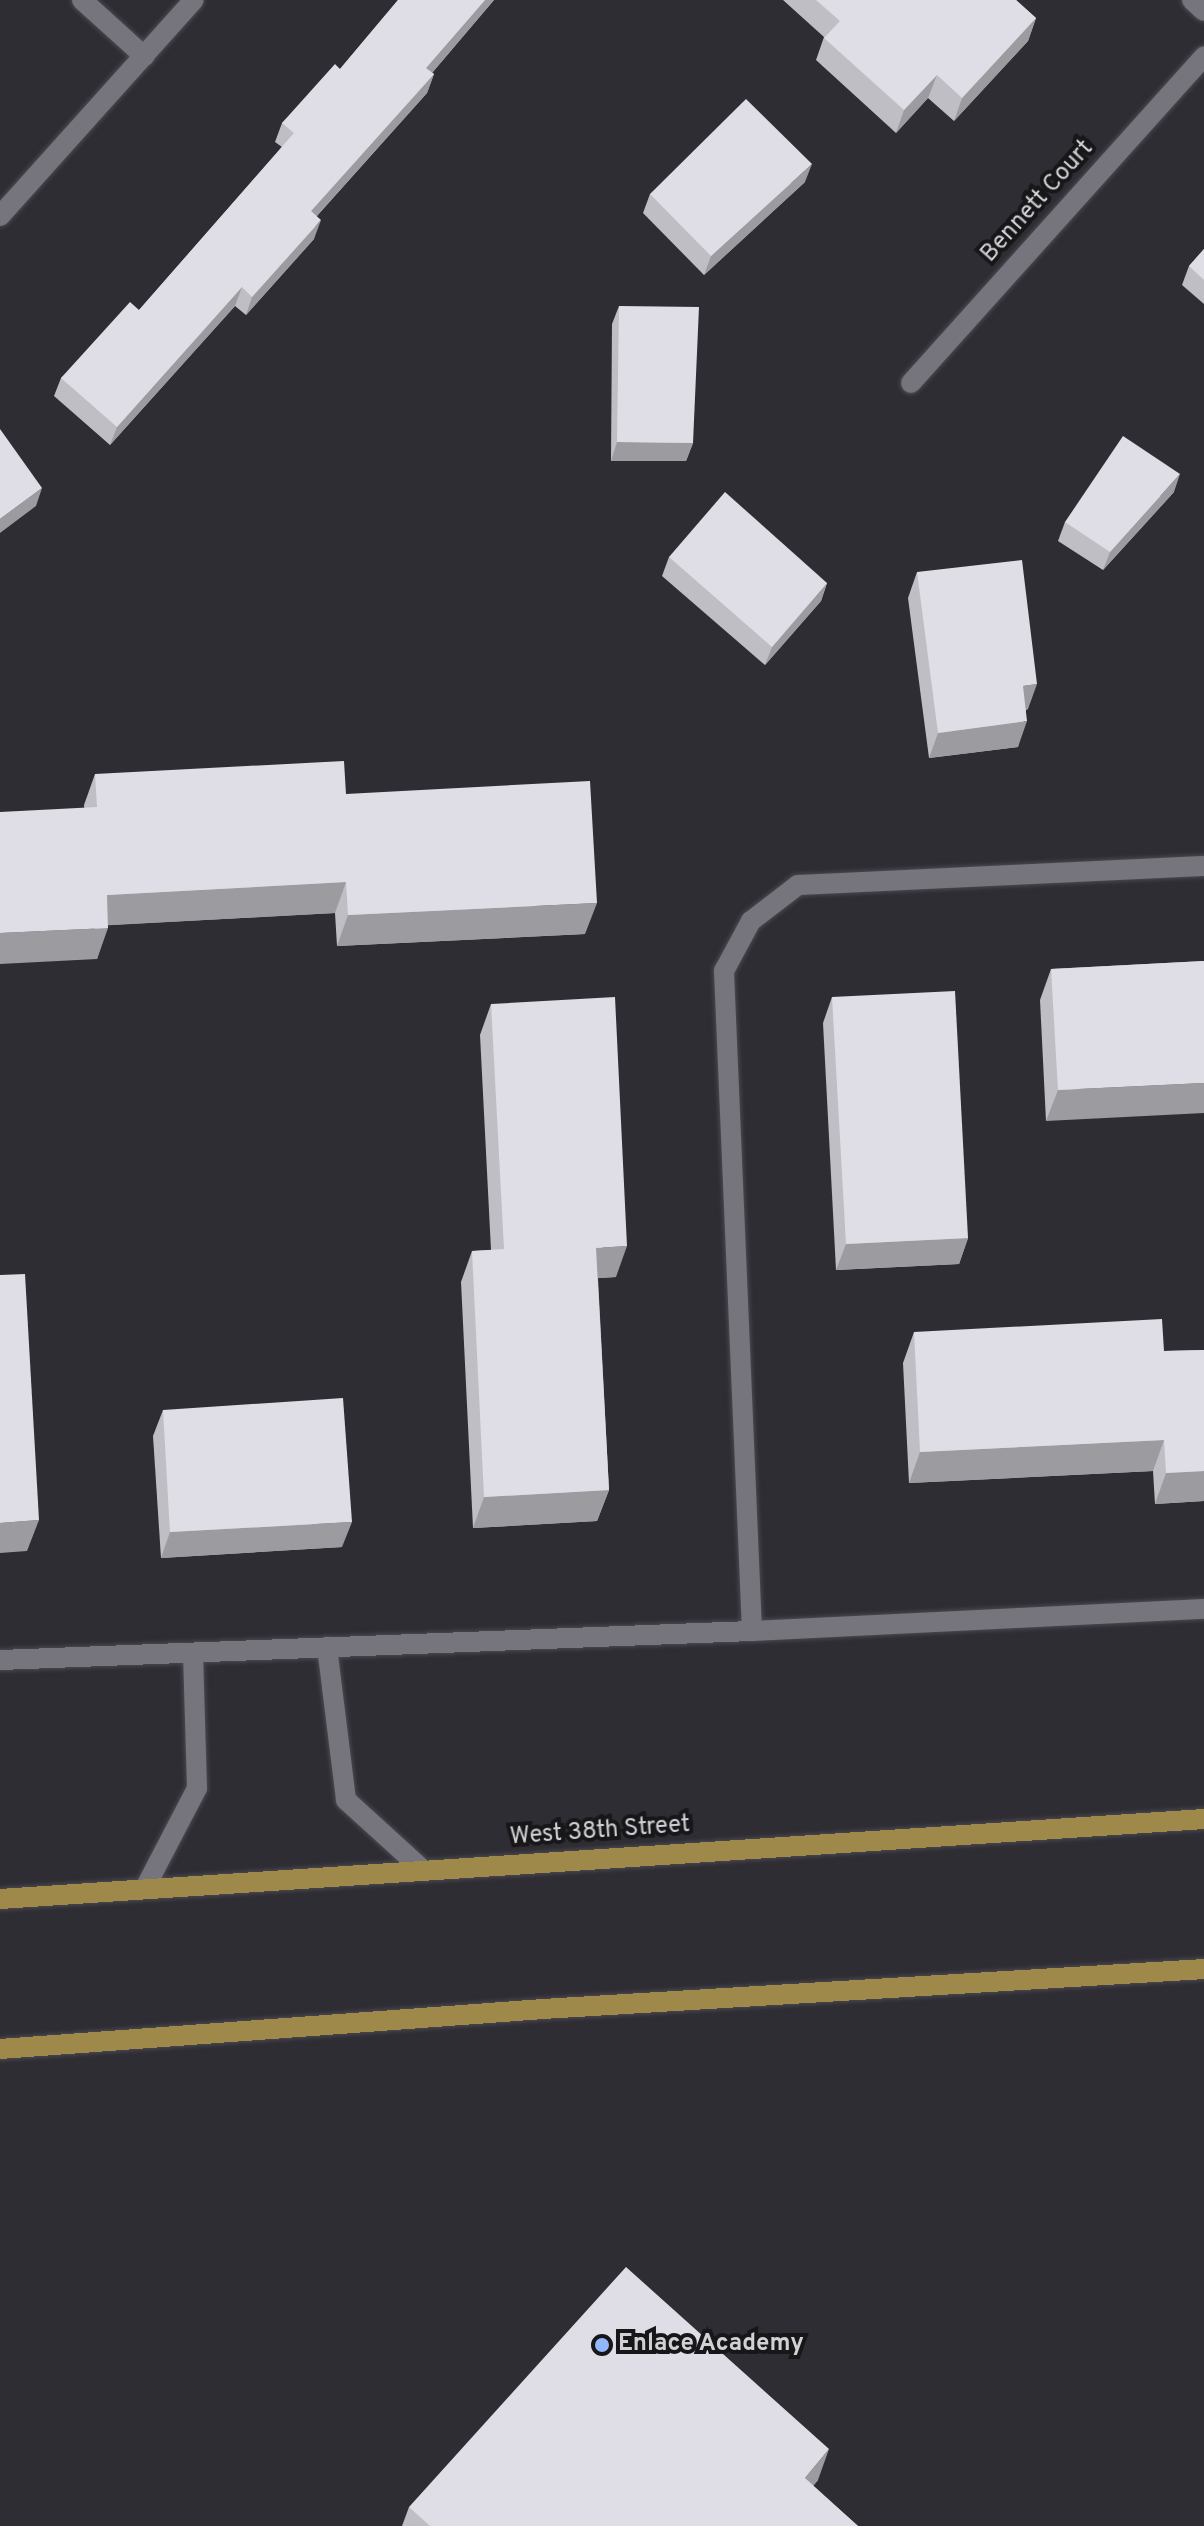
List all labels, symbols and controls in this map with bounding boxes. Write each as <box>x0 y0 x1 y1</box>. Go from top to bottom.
street label: Bennett Court <box>976 135 1100 269</box>
street label: West 38th Street <box>509 1811 691 1853</box>
place label: Enlace Academy <box>618 2331 805 2359</box>
marker: Enlace Academy <box>593 2336 611 2354</box>

